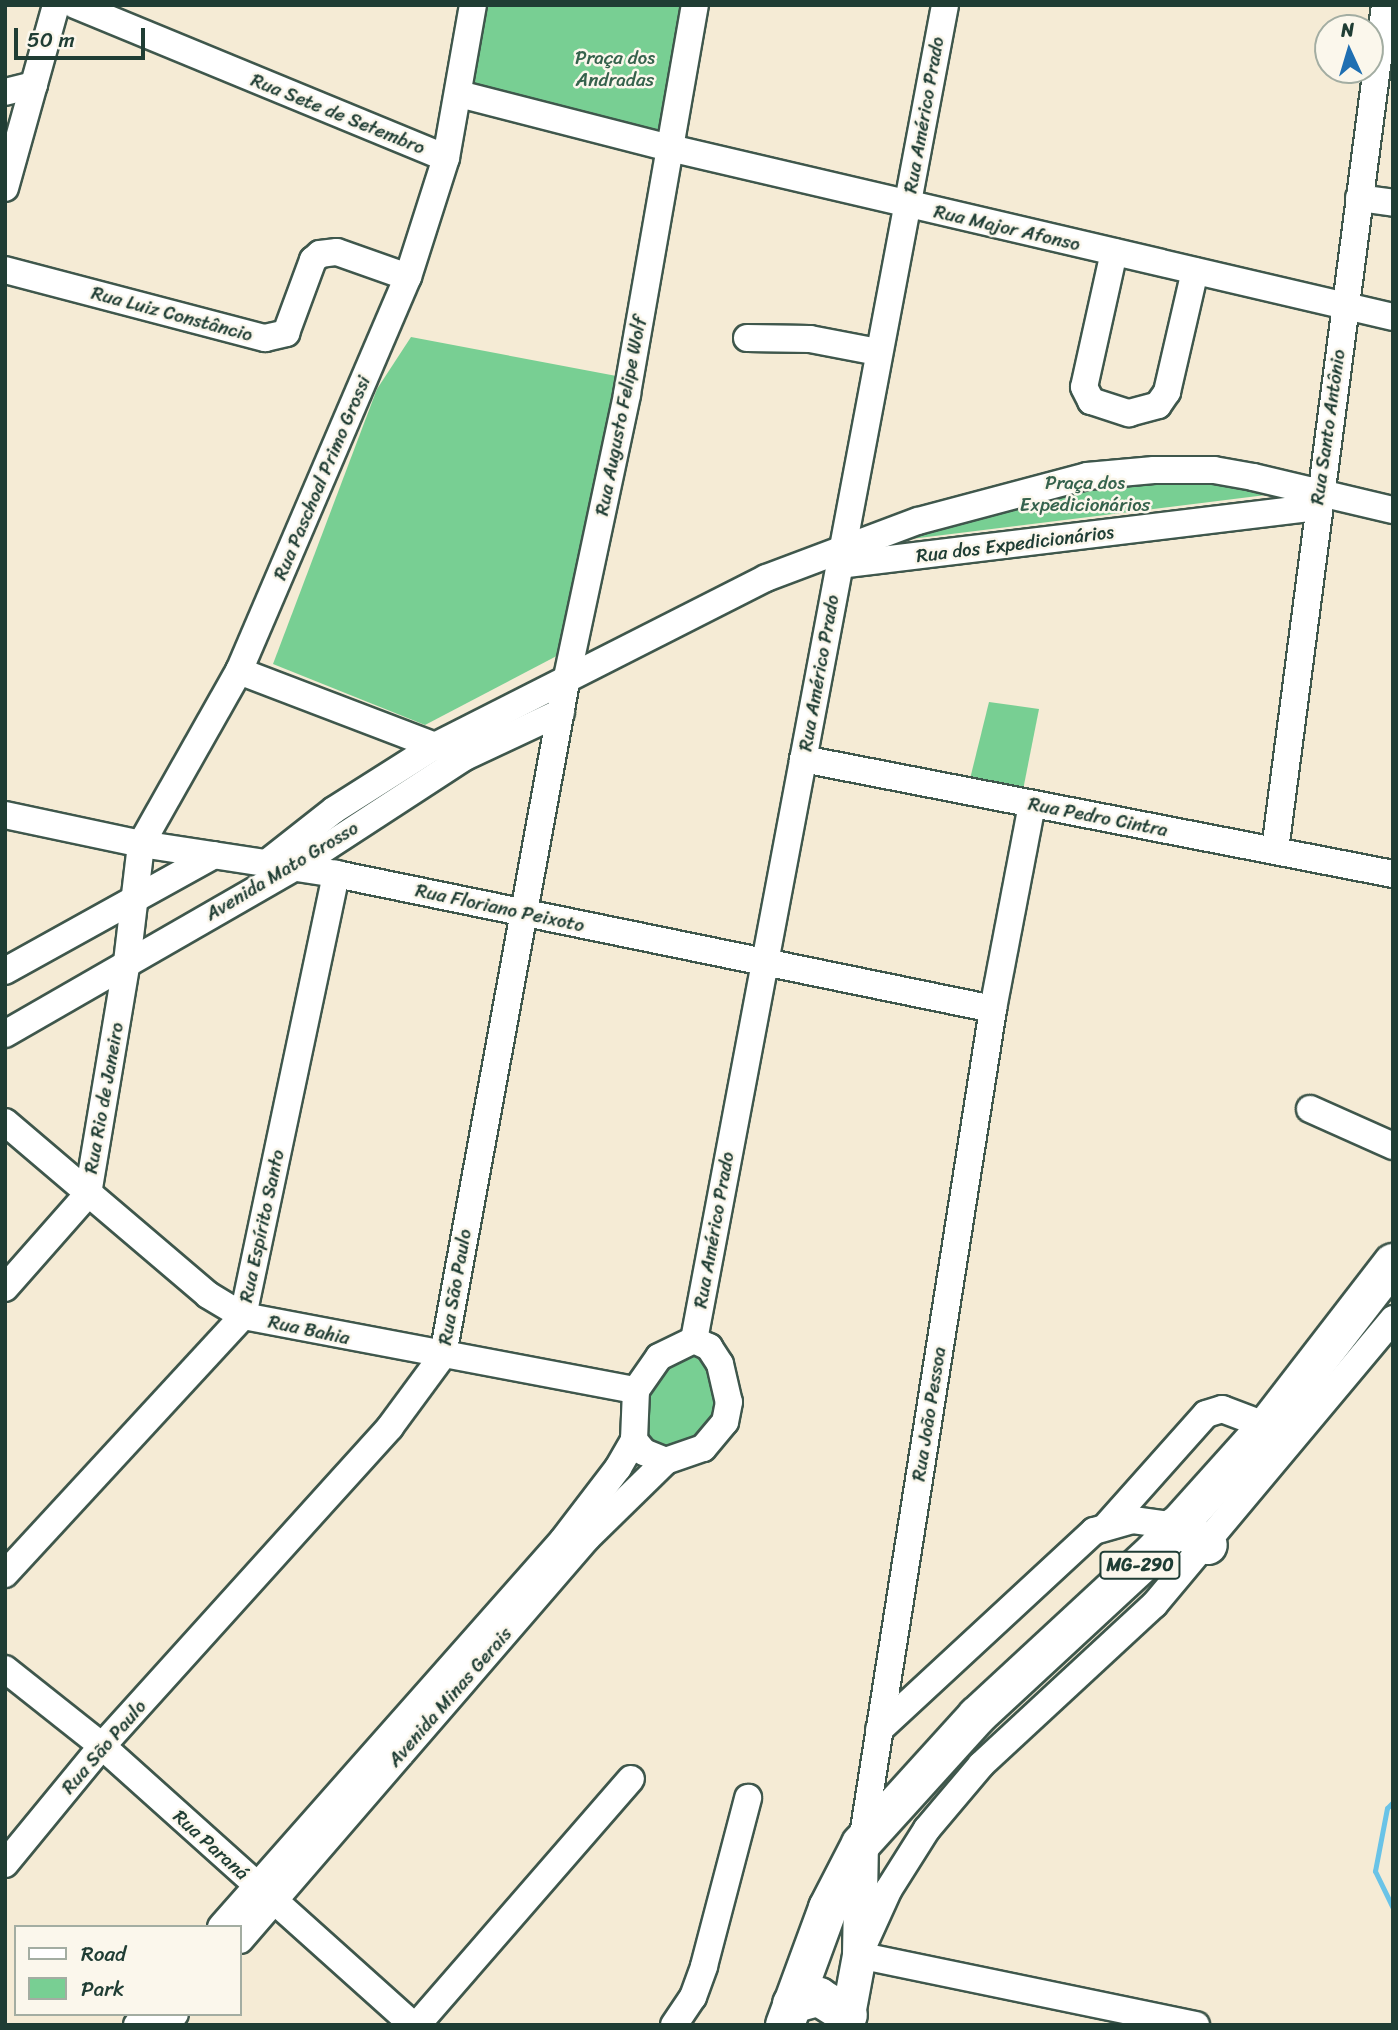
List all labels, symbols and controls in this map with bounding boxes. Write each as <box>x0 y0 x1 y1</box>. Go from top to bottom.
text: N <box>1340 13 1355 46</box>
scale bar <box>18 14 149 58</box>
north arrow <box>1314 14 1384 84</box>
text: 50 m <box>27 21 75 59</box>
street label: Rua Américo Prado <box>899 35 949 195</box>
park label: Praça dos Andradas <box>574 47 656 91</box>
street label: Rua Sete de Setembro <box>247 68 429 160</box>
street label: Rua Major Afonso <box>932 200 1082 256</box>
street label: Rua Luiz Constâncio <box>89 281 255 347</box>
street label: Rua Augusto Felipe Wolf <box>591 315 651 517</box>
street label: Rua Santo Antônio <box>1306 348 1350 506</box>
street label: Rua Paschoal Primo Grossi <box>269 372 375 584</box>
park label: Praça dos Expedicionários <box>1020 472 1150 516</box>
street label: Rua dos Expedicionários <box>914 520 1116 568</box>
street label: Rua Américo Prado <box>794 593 844 753</box>
street label: Rua Pedro Cintra <box>1026 792 1170 842</box>
street label: Avenida Mato Grosso <box>201 816 363 926</box>
street label: Rua Floriano Peixoto <box>413 879 587 937</box>
street label: Rua Rio de Janeiro <box>79 1020 129 1176</box>
street label: Rua Espírito Santo <box>235 1147 289 1305</box>
street label: Rua Américo Prado <box>689 1150 739 1310</box>
street label: Rua São Paulo <box>433 1227 477 1347</box>
street label: Rua Bahia <box>266 1310 352 1350</box>
street label: Rua João Pessoa <box>907 1345 951 1483</box>
road number: MG-290 <box>1098 1550 1182 1580</box>
street label: Avenida Minas Gerais <box>383 1622 517 1772</box>
street label: Rua São Paulo <box>57 1695 151 1799</box>
street label: Rua Paraná <box>168 1805 254 1885</box>
legend <box>14 1925 242 2016</box>
text: Road <box>81 1935 126 1973</box>
text: Park <box>81 1970 124 2008</box>

